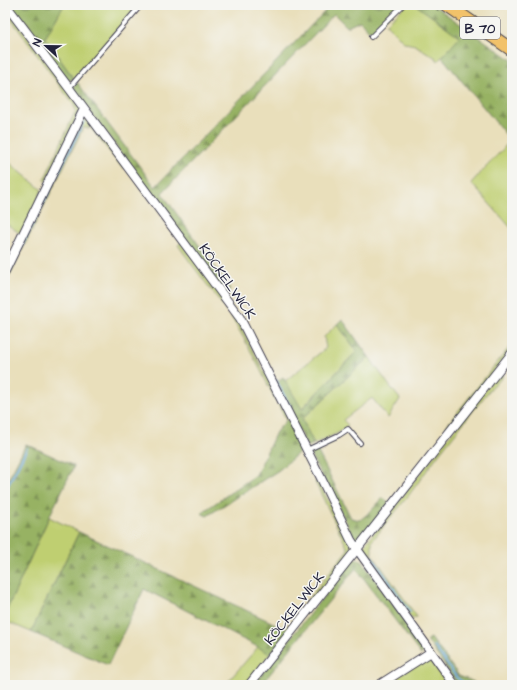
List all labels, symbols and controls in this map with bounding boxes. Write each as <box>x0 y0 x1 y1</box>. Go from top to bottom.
road number: B 70 <box>460 17 500 39</box>
north arrow <box>26 26 66 66</box>
text: N <box>29 36 45 48</box>
street label: KÖCKELWICK <box>194 240 261 324</box>
street label: KÖCKELWICK <box>260 567 330 649</box>

